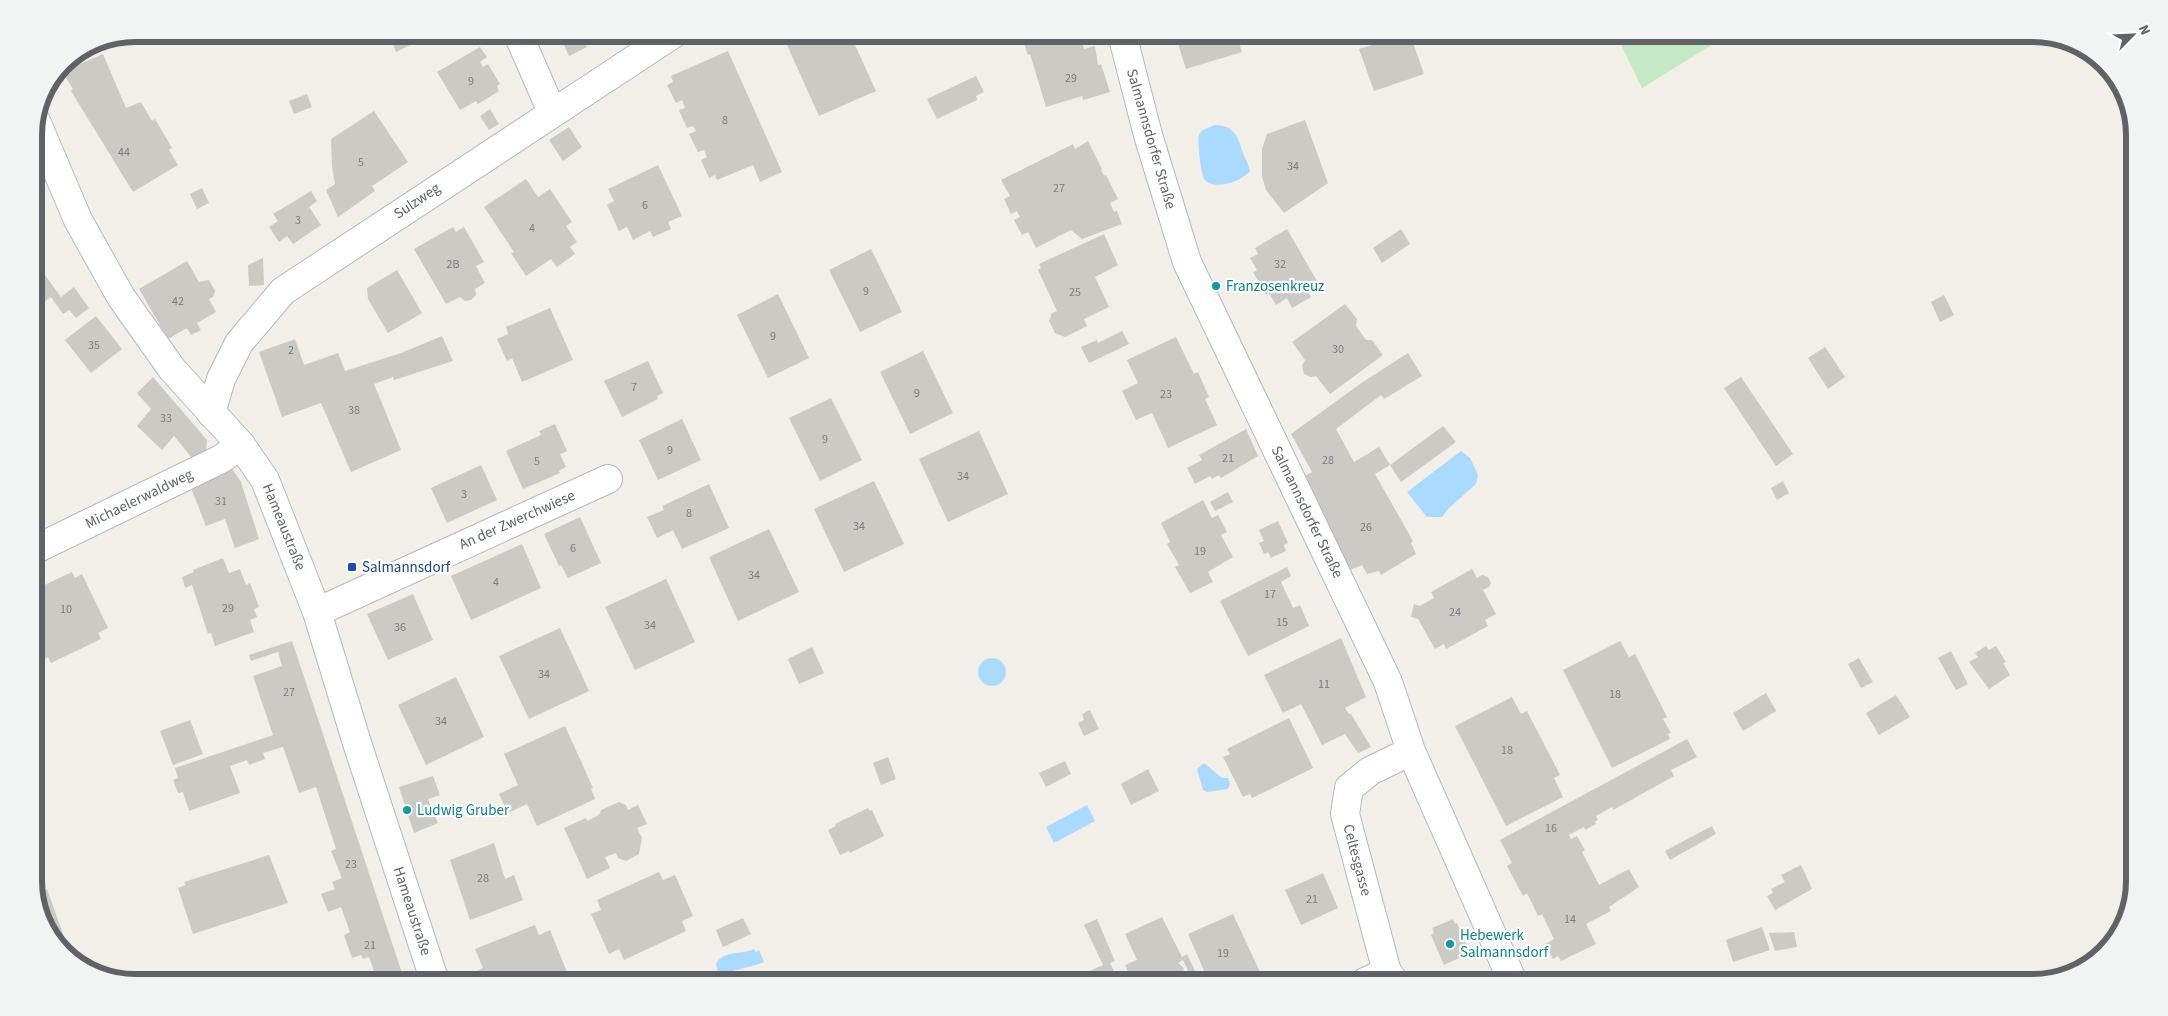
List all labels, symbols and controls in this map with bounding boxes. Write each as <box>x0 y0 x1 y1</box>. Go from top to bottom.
north arrow <box>2108 10 2158 60</box>
text: N <box>2133 22 2155 38</box>
street label: Salmannsdorfer Straße <box>1121 66 1181 212</box>
house number: 29 <box>1065 70 1077 87</box>
house number: 9 <box>468 73 474 90</box>
house number: 8 <box>722 112 728 129</box>
house number: 44 <box>118 144 130 161</box>
house number: 5 <box>358 154 364 171</box>
house number: 34 <box>1287 158 1299 175</box>
street label: Sulzweg <box>390 178 445 224</box>
house number: 27 <box>1053 180 1065 197</box>
house number: 6 <box>642 197 648 214</box>
house number: 3 <box>295 212 301 229</box>
house number: 4 <box>529 220 535 237</box>
house number: 2B <box>446 256 460 273</box>
house number: 32 <box>1274 256 1286 273</box>
place label: Franzosenkreuz <box>1226 276 1324 297</box>
marker: Franzosenkreuz <box>1210 280 1222 292</box>
house number: 9 <box>863 283 869 300</box>
house number: 25 <box>1069 284 1081 301</box>
house number: 42 <box>172 293 184 310</box>
house number: 9 <box>770 328 776 345</box>
house number: 35 <box>88 337 100 354</box>
house number: 30 <box>1332 341 1344 358</box>
house number: 2 <box>288 342 294 359</box>
house number: 7 <box>631 379 637 396</box>
house number: 9 <box>914 385 920 402</box>
house number: 23 <box>1160 386 1172 403</box>
house number: 38 <box>348 402 360 419</box>
house number: 33 <box>160 410 172 427</box>
house number: 9 <box>822 431 828 448</box>
house number: 9 <box>667 442 673 459</box>
street label: Salmannsdorfer Straße <box>1266 442 1348 582</box>
house number: 21 <box>1222 450 1234 467</box>
house number: 28 <box>1322 452 1334 469</box>
house number: 5 <box>534 453 540 470</box>
street label: Michaelerwaldweg <box>82 464 197 534</box>
house number: 34 <box>957 468 969 485</box>
street label: Hameaustraße <box>257 480 311 574</box>
street label: An der Zwerchwiese <box>456 485 578 555</box>
house number: 3 <box>461 486 467 503</box>
house number: 31 <box>215 493 227 510</box>
house number: 8 <box>686 505 692 522</box>
house number: 34 <box>853 518 865 535</box>
house number: 26 <box>1360 519 1372 536</box>
house number: 6 <box>570 540 576 557</box>
house number: 19 <box>1194 543 1206 560</box>
place label: Salmannsdorf <box>362 557 451 578</box>
marker: Salmannsdorf <box>346 561 358 573</box>
house number: 34 <box>748 567 760 584</box>
house number: 4 <box>493 574 499 591</box>
house number: 17 <box>1264 586 1276 603</box>
house number: 29 <box>222 600 234 617</box>
house number: 10 <box>60 601 72 618</box>
house number: 24 <box>1449 604 1461 621</box>
house number: 15 <box>1276 614 1288 631</box>
house number: 34 <box>644 617 656 634</box>
house number: 36 <box>394 619 406 636</box>
house number: 34 <box>538 666 550 683</box>
house number: 11 <box>1318 676 1330 693</box>
house number: 27 <box>283 684 295 701</box>
house number: 18 <box>1609 686 1621 703</box>
house number: 34 <box>435 713 447 730</box>
house number: 18 <box>1501 742 1513 759</box>
place label: Ludwig Gruber <box>417 800 510 821</box>
marker: Ludwig Gruber <box>401 804 413 816</box>
house number: 16 <box>1545 820 1557 837</box>
street label: Celtesgasse <box>1337 822 1377 898</box>
house number: 23 <box>345 856 357 873</box>
street label: Hameaustraße <box>388 864 436 958</box>
house number: 28 <box>477 870 489 887</box>
house number: 21 <box>1306 891 1318 908</box>
house number: 14 <box>1564 911 1576 928</box>
place label: Hebewerk Salmannsdorf <box>1460 925 1549 963</box>
house number: 21 <box>364 937 376 954</box>
marker: Hebewerk Salmannsdorf <box>1444 938 1456 950</box>
house number: 19 <box>1217 945 1229 962</box>

